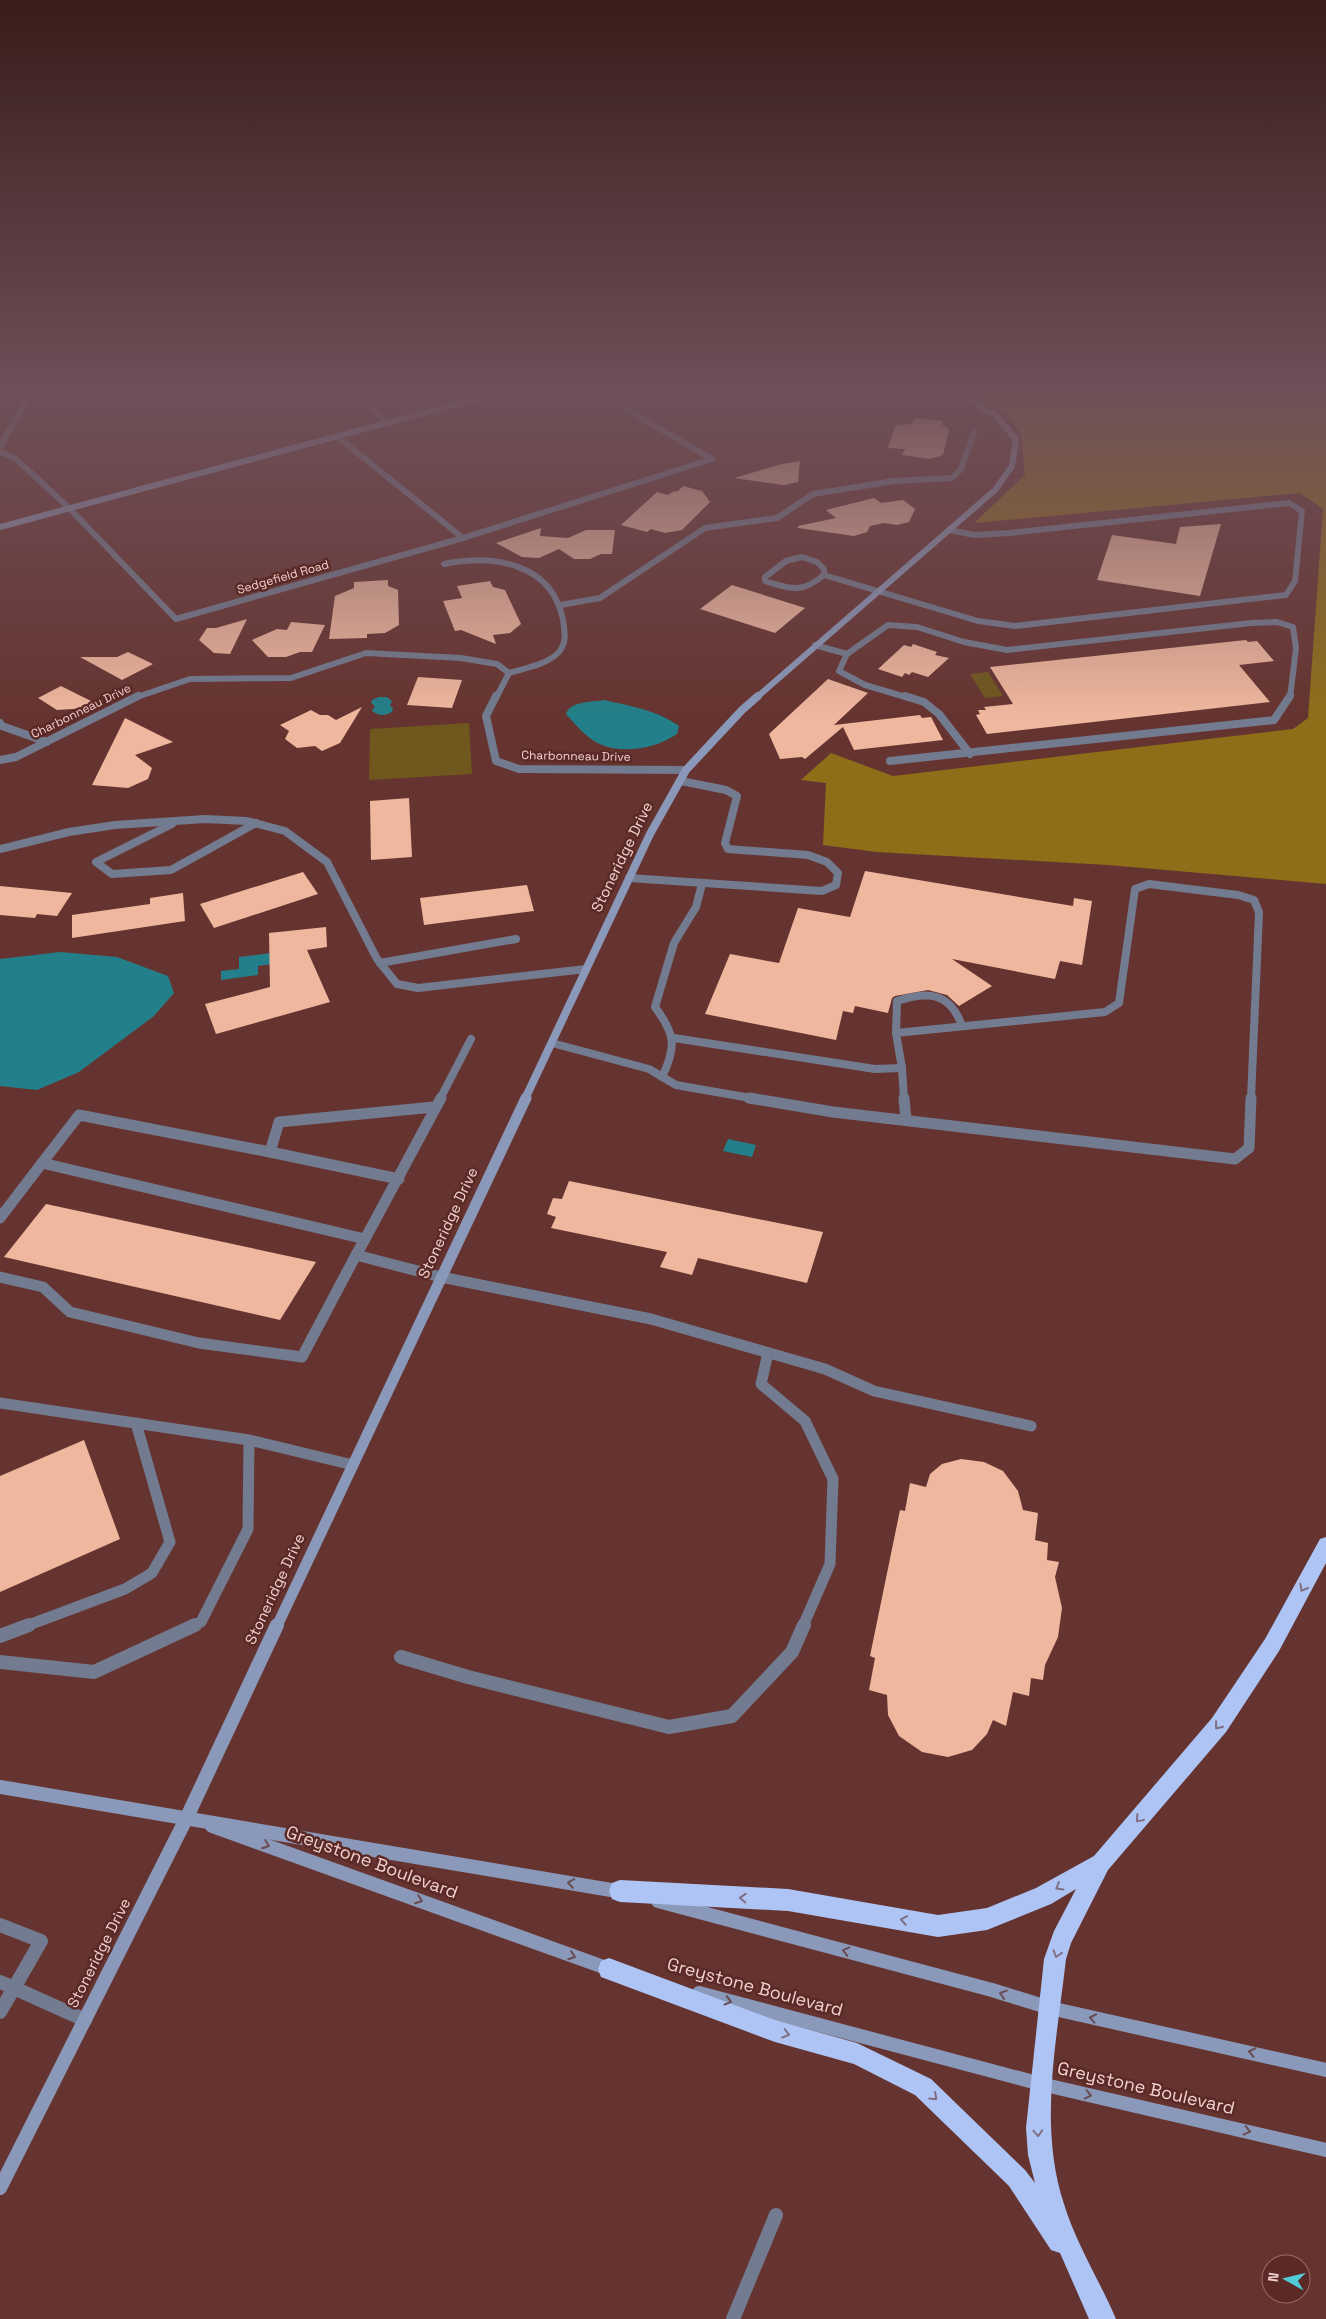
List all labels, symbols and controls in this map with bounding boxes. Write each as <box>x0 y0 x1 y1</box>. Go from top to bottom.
street label: Sedgefield Road <box>235 556 331 598</box>
street label: Charbonneau Drive <box>28 680 134 742</box>
street label: Charbonneau Drive <box>521 747 631 765</box>
street label: Stoneridge Drive <box>587 798 657 915</box>
street label: Stoneridge Drive <box>413 1164 482 1281</box>
street label: Stoneridge Drive <box>240 1530 309 1647</box>
one-way arrow <box>1299 1583 1309 1592</box>
one-way arrow <box>1215 1720 1224 1730</box>
one-way arrow <box>1136 1813 1145 1822</box>
street label: Greystone Boulevard <box>283 1820 461 1903</box>
one-way arrow <box>261 1839 270 1849</box>
one-way arrow <box>567 1878 576 1888</box>
one-way arrow <box>1055 1881 1064 1891</box>
one-way arrow <box>739 1892 747 1903</box>
one-way arrow <box>414 1894 423 1904</box>
street label: Stoneridge Drive <box>63 1895 134 2011</box>
one-way arrow <box>900 1916 909 1926</box>
one-way arrow <box>843 1947 851 1957</box>
one-way arrow <box>1053 1949 1063 1958</box>
one-way arrow <box>567 1950 576 1960</box>
street label: Greystone Boulevard <box>665 1952 846 2021</box>
one-way arrow <box>999 1989 1008 1999</box>
one-way arrow <box>723 1995 731 2005</box>
one-way arrow <box>1089 2013 1098 2024</box>
one-way arrow <box>781 2029 789 2039</box>
one-way arrow <box>1247 2048 1256 2058</box>
street label: Greystone Boulevard <box>1055 2056 1237 2119</box>
one-way arrow <box>1084 2089 1093 2100</box>
one-way arrow <box>928 2091 937 2100</box>
one-way arrow <box>1242 2125 1251 2135</box>
one-way arrow <box>1033 2129 1044 2137</box>
north arrow <box>1261 2254 1311 2304</box>
text: N <box>1264 2271 1283 2283</box>

